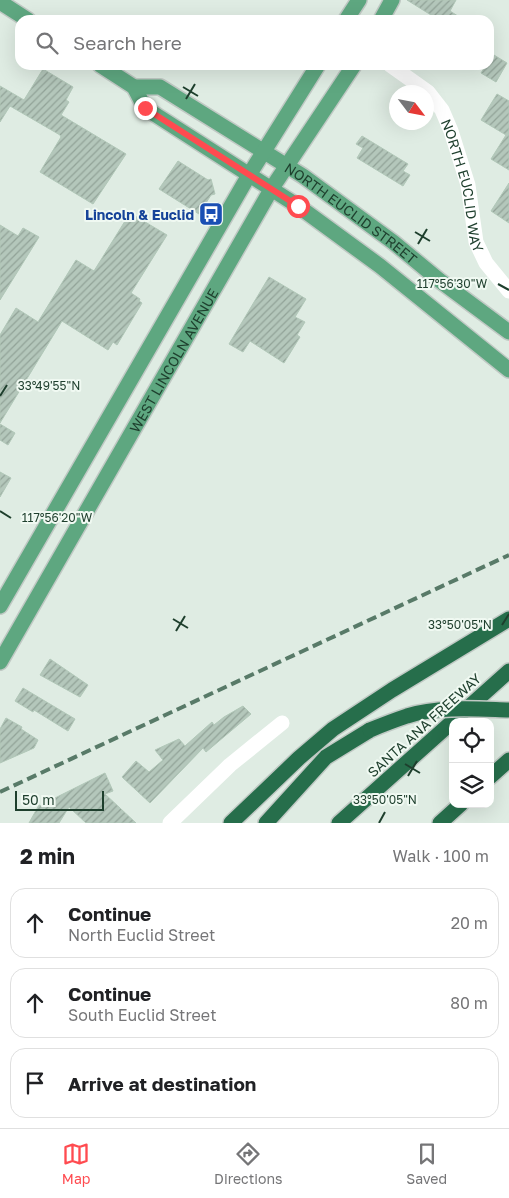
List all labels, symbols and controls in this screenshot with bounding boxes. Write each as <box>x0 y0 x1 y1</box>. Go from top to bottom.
search box <box>15 15 494 70</box>
icon: search <box>33 29 61 57</box>
text: Search here <box>73 31 182 54</box>
north arrow <box>389 85 434 130</box>
route end <box>134 97 157 120</box>
street label: NORTH EUCLID WAY <box>438 116 488 255</box>
street label: NORTH EUCLID STREET <box>282 158 421 267</box>
route start <box>287 195 310 218</box>
bus stop icon: Lincoln & Euclid <box>198 201 224 227</box>
place label: Lincoln & Euclid <box>85 206 194 223</box>
text: 117°56'30"W <box>417 276 488 291</box>
street label: WEST LINCOLN AVENUE <box>125 285 221 435</box>
text: 33°49'55"N <box>18 378 80 393</box>
text: 117°56'20"W <box>22 510 93 525</box>
text: 33°50'05"N <box>428 617 492 632</box>
street label: SANTA ANA FREEWAY <box>364 670 484 780</box>
map controls <box>449 718 494 808</box>
button: locate <box>449 718 494 763</box>
button: layers <box>449 763 494 808</box>
scale bar <box>15 788 104 811</box>
text: 50 m <box>22 791 55 808</box>
text: 33°50'05"N <box>353 792 417 807</box>
text: 2 min <box>20 843 75 869</box>
text: Walk · 100 m <box>393 846 489 866</box>
text: Continue <box>68 902 151 925</box>
icon: ahead <box>21 909 49 937</box>
text: 20 m <box>451 913 488 933</box>
text: North Euclid Street <box>68 925 215 945</box>
text: Continue <box>68 982 151 1005</box>
icon: ahead <box>21 989 49 1017</box>
text: 80 m <box>450 993 488 1013</box>
text: South Euclid Street <box>68 1005 217 1025</box>
icon: arrive <box>21 1069 49 1097</box>
text: Arrive at destination <box>68 1072 256 1095</box>
tab: Map <box>62 1140 90 1187</box>
tab: Directions <box>214 1140 283 1187</box>
tab: Saved <box>406 1140 447 1187</box>

